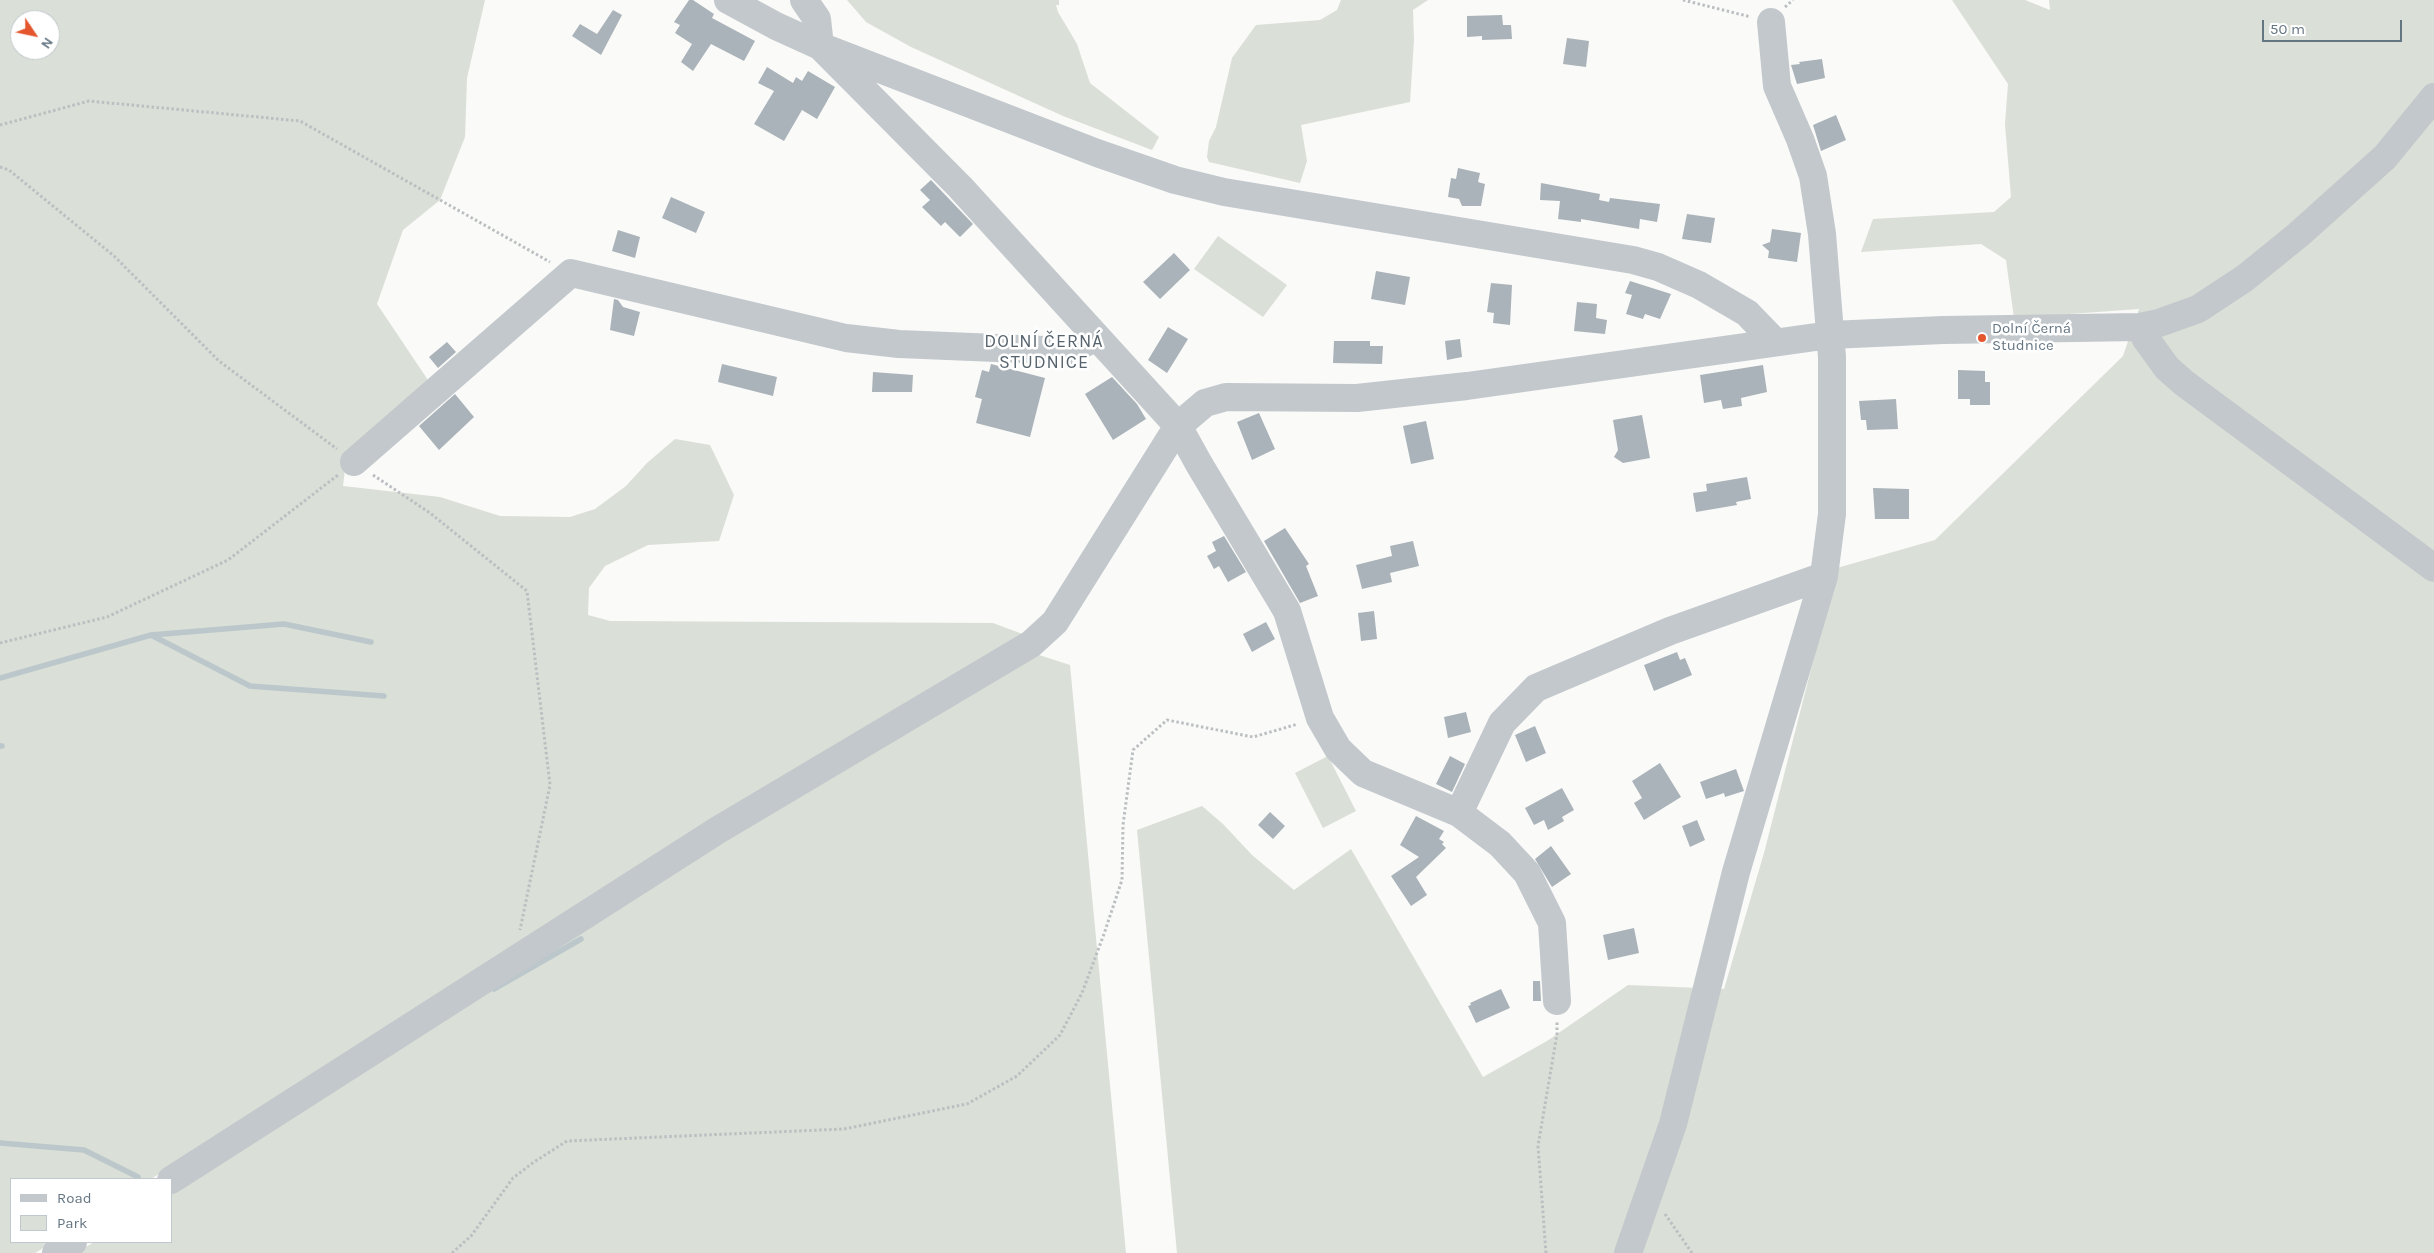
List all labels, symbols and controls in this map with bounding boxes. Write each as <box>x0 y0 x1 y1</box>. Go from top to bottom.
north arrow <box>10 10 60 60</box>
scale bar <box>2264 10 2404 42</box>
text: 50 m <box>2270 20 2305 38</box>
text: N <box>37 34 57 52</box>
place label: Dolní Černá Studnice <box>1992 320 2071 355</box>
district label: DOLNÍ ČERNÁ STUDNICE <box>983 331 1105 374</box>
marker: Dolní Černá Studnice <box>1976 332 1988 344</box>
legend <box>10 1178 172 1243</box>
text: Road <box>57 1189 92 1207</box>
text: Park <box>57 1214 87 1232</box>

